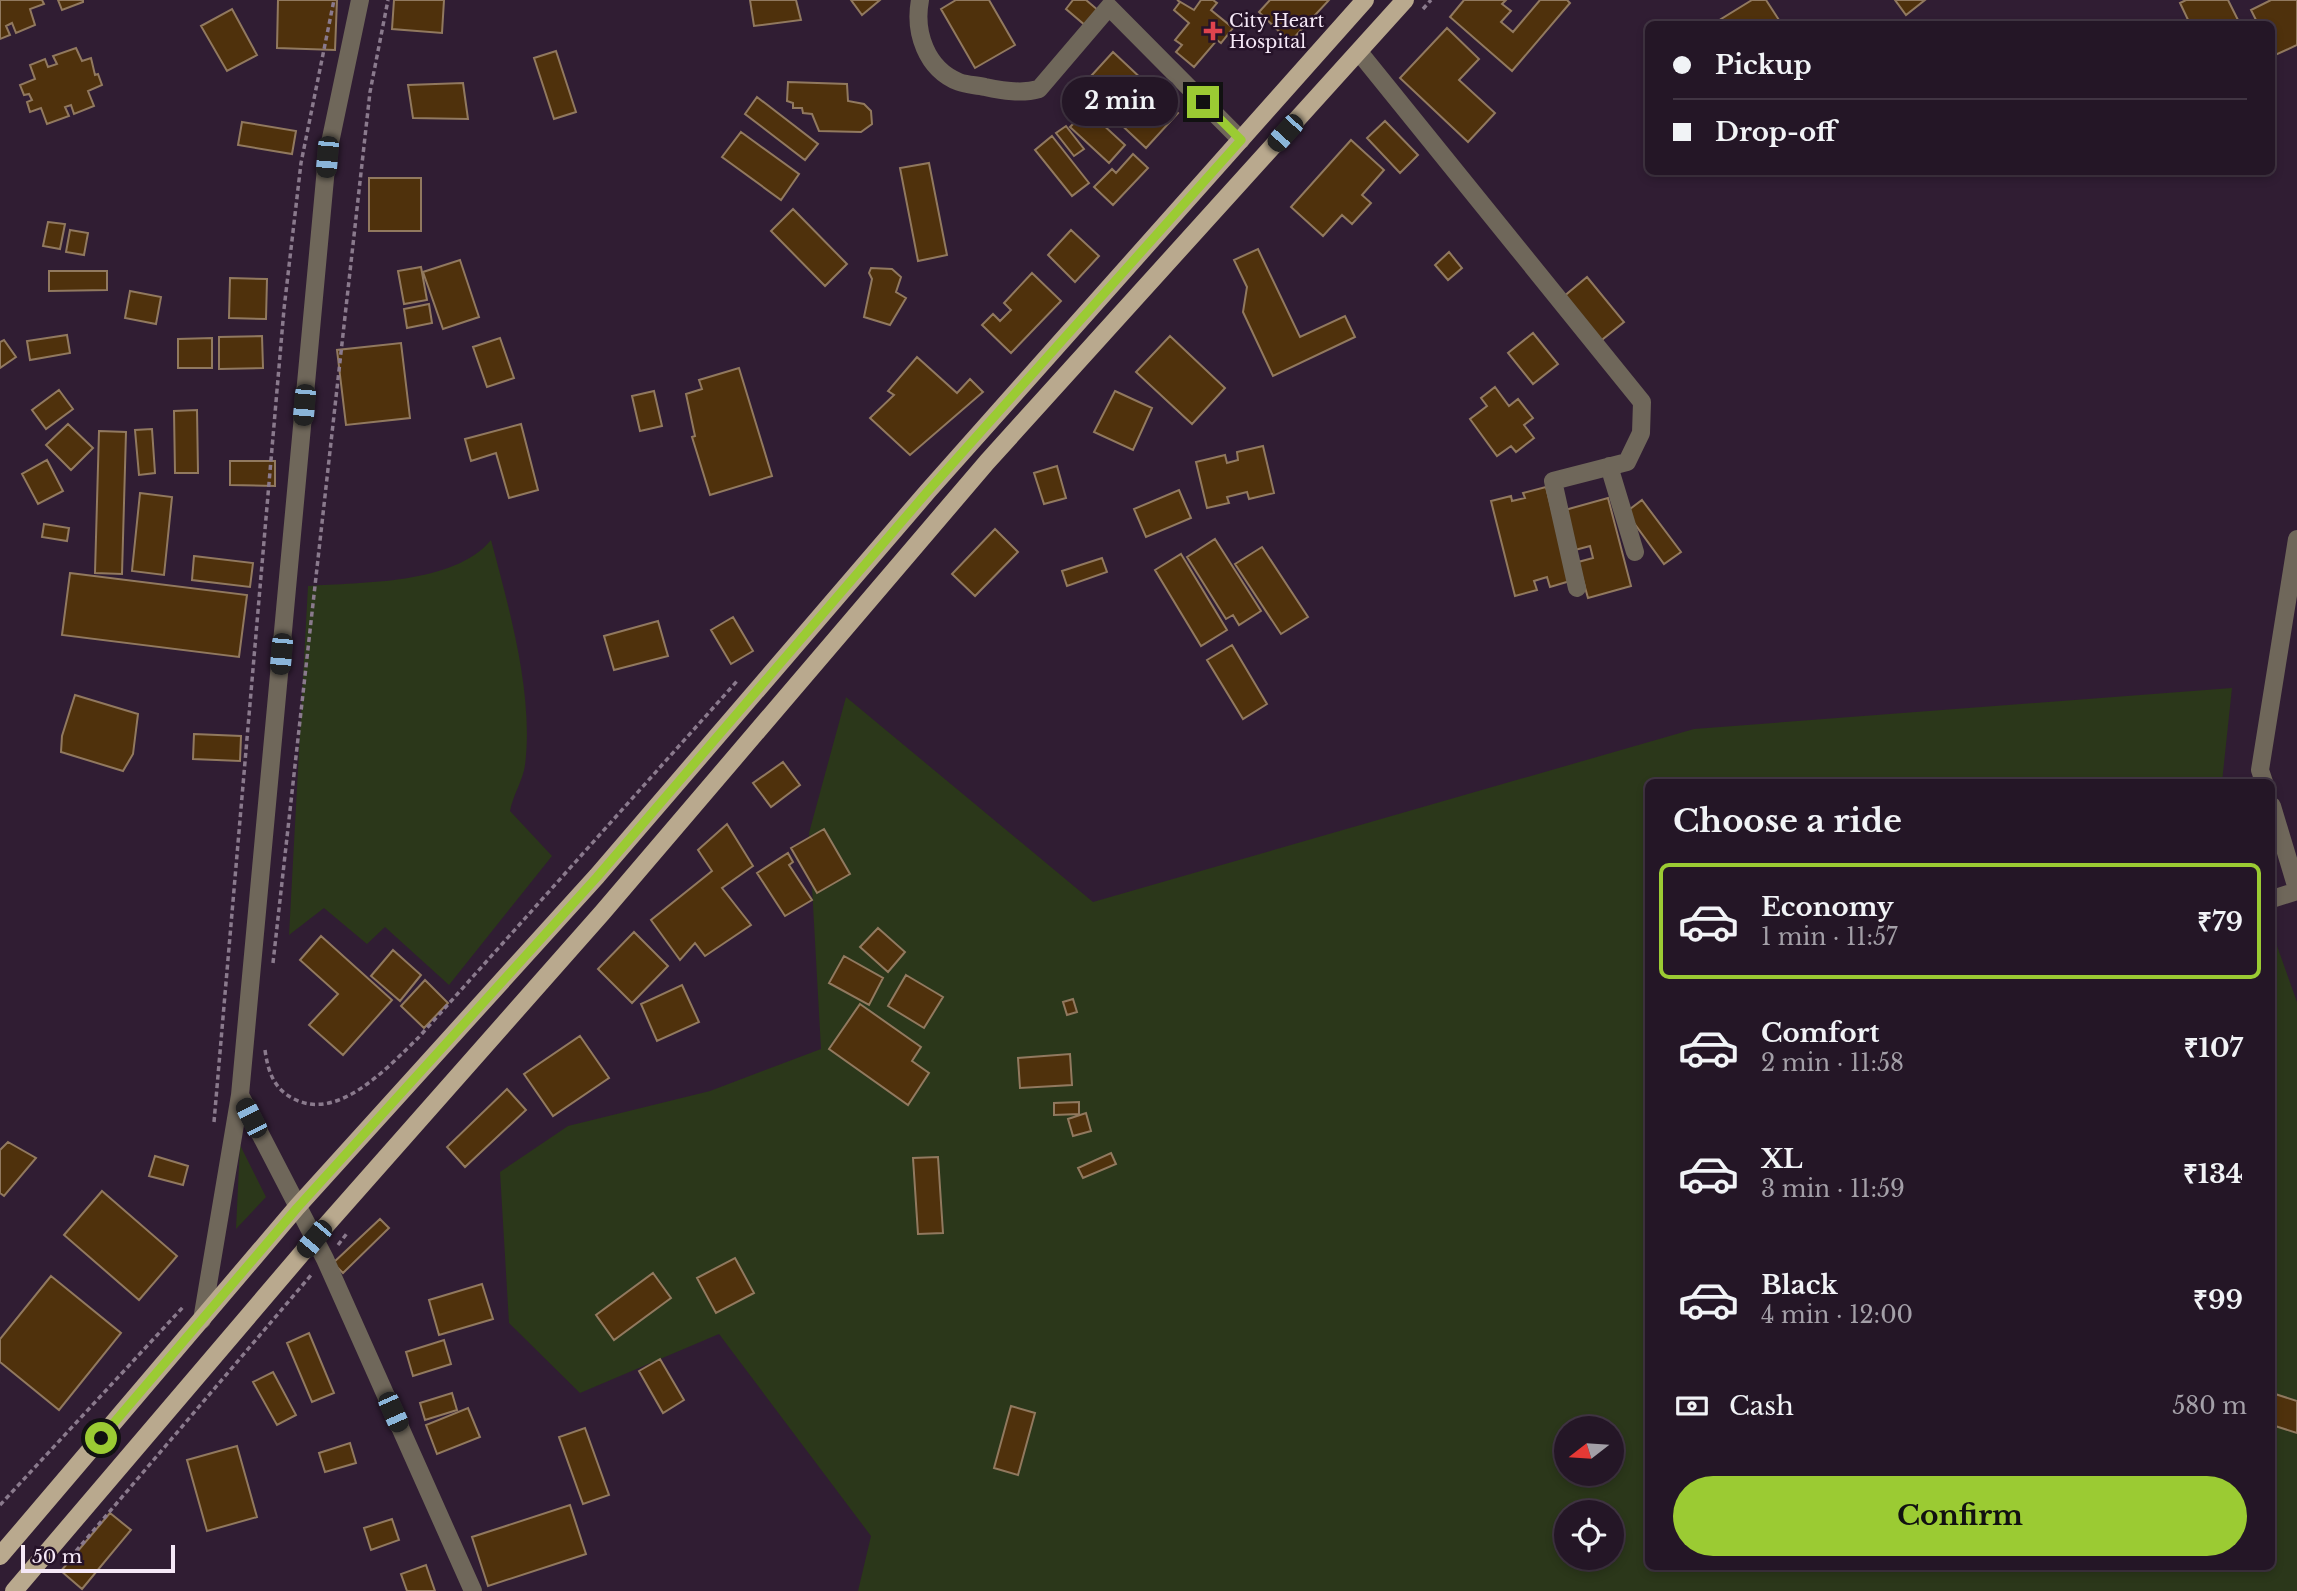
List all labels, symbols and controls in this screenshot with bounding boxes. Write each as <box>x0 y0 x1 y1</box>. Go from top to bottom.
place label: City Heart Hospital <box>1229 10 1325 53</box>
marker: City Heart Hospital <box>1203 21 1223 41</box>
text: Pickup <box>1715 49 1812 81</box>
callout: 2 min <box>1063 78 1178 126</box>
route end <box>1187 86 1219 118</box>
text: 2 min <box>1084 87 1156 115</box>
car <box>1264 110 1307 156</box>
text: Drop-off <box>1715 116 1836 148</box>
car <box>315 135 340 179</box>
car <box>292 383 317 427</box>
car <box>269 632 294 676</box>
text: Choose a ride <box>1673 801 1902 841</box>
icon: car <box>1677 890 1740 953</box>
text: Economy <box>1761 891 1894 923</box>
text: ₹79 <box>2197 906 2243 938</box>
text: 1 min · 11:57 <box>1761 923 1898 951</box>
icon: car <box>1677 1016 1740 1079</box>
text: Comfort <box>1761 1017 1879 1049</box>
text: ₹107 <box>2184 1032 2243 1064</box>
text: 2 min · 11:58 <box>1761 1049 1904 1077</box>
car <box>233 1095 270 1141</box>
icon: car <box>1677 1142 1740 1205</box>
text: XL <box>1761 1143 1803 1175</box>
text: ₹134 <box>2183 1158 2243 1190</box>
text: 3 min · 11:59 <box>1761 1175 1905 1203</box>
car <box>293 1216 336 1262</box>
icon: car <box>1677 1268 1740 1331</box>
text: Black <box>1761 1269 1838 1301</box>
text: ₹99 <box>2193 1284 2243 1316</box>
text: 4 min · 12:00 <box>1761 1301 1913 1329</box>
icon: cash <box>1673 1387 1711 1425</box>
car <box>375 1389 412 1435</box>
text: Cash <box>1729 1390 1794 1422</box>
text: 580 m <box>2172 1392 2247 1420</box>
north arrow <box>1554 1416 1624 1486</box>
map controls <box>1554 1416 1624 1570</box>
route start <box>85 1422 117 1454</box>
button: Confirm <box>1673 1476 2247 1556</box>
button: locate <box>1554 1500 1624 1570</box>
scale bar <box>21 1542 175 1574</box>
text: 50 m <box>32 1545 82 1568</box>

